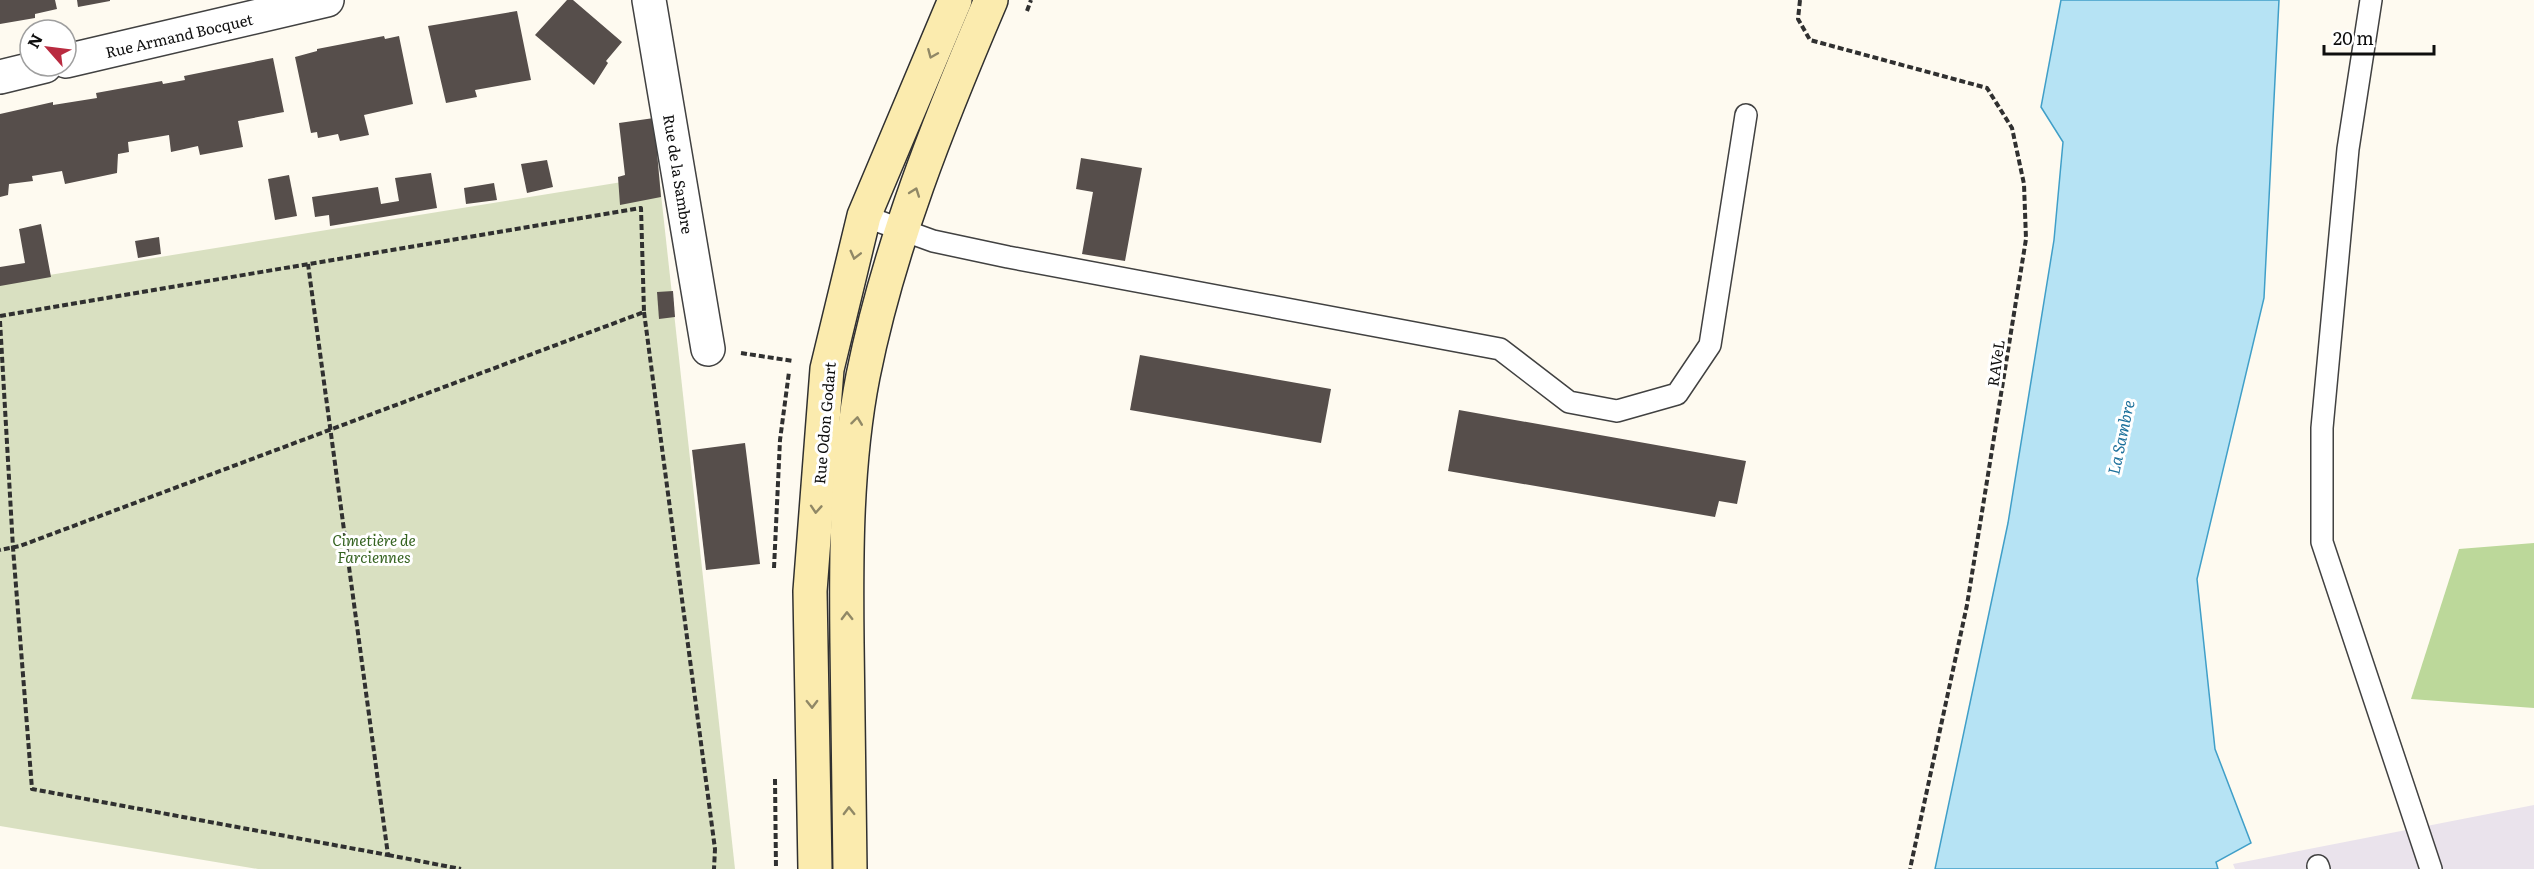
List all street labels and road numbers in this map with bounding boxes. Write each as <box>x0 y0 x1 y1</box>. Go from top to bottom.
street label: Rue Armand Bocquet <box>103 7 255 63</box>
street label: Rue de la Sambre <box>658 112 700 236</box>
street label: RAVeL <box>1980 338 2010 388</box>
street label: Rue Odon Godart <box>807 361 841 485</box>

